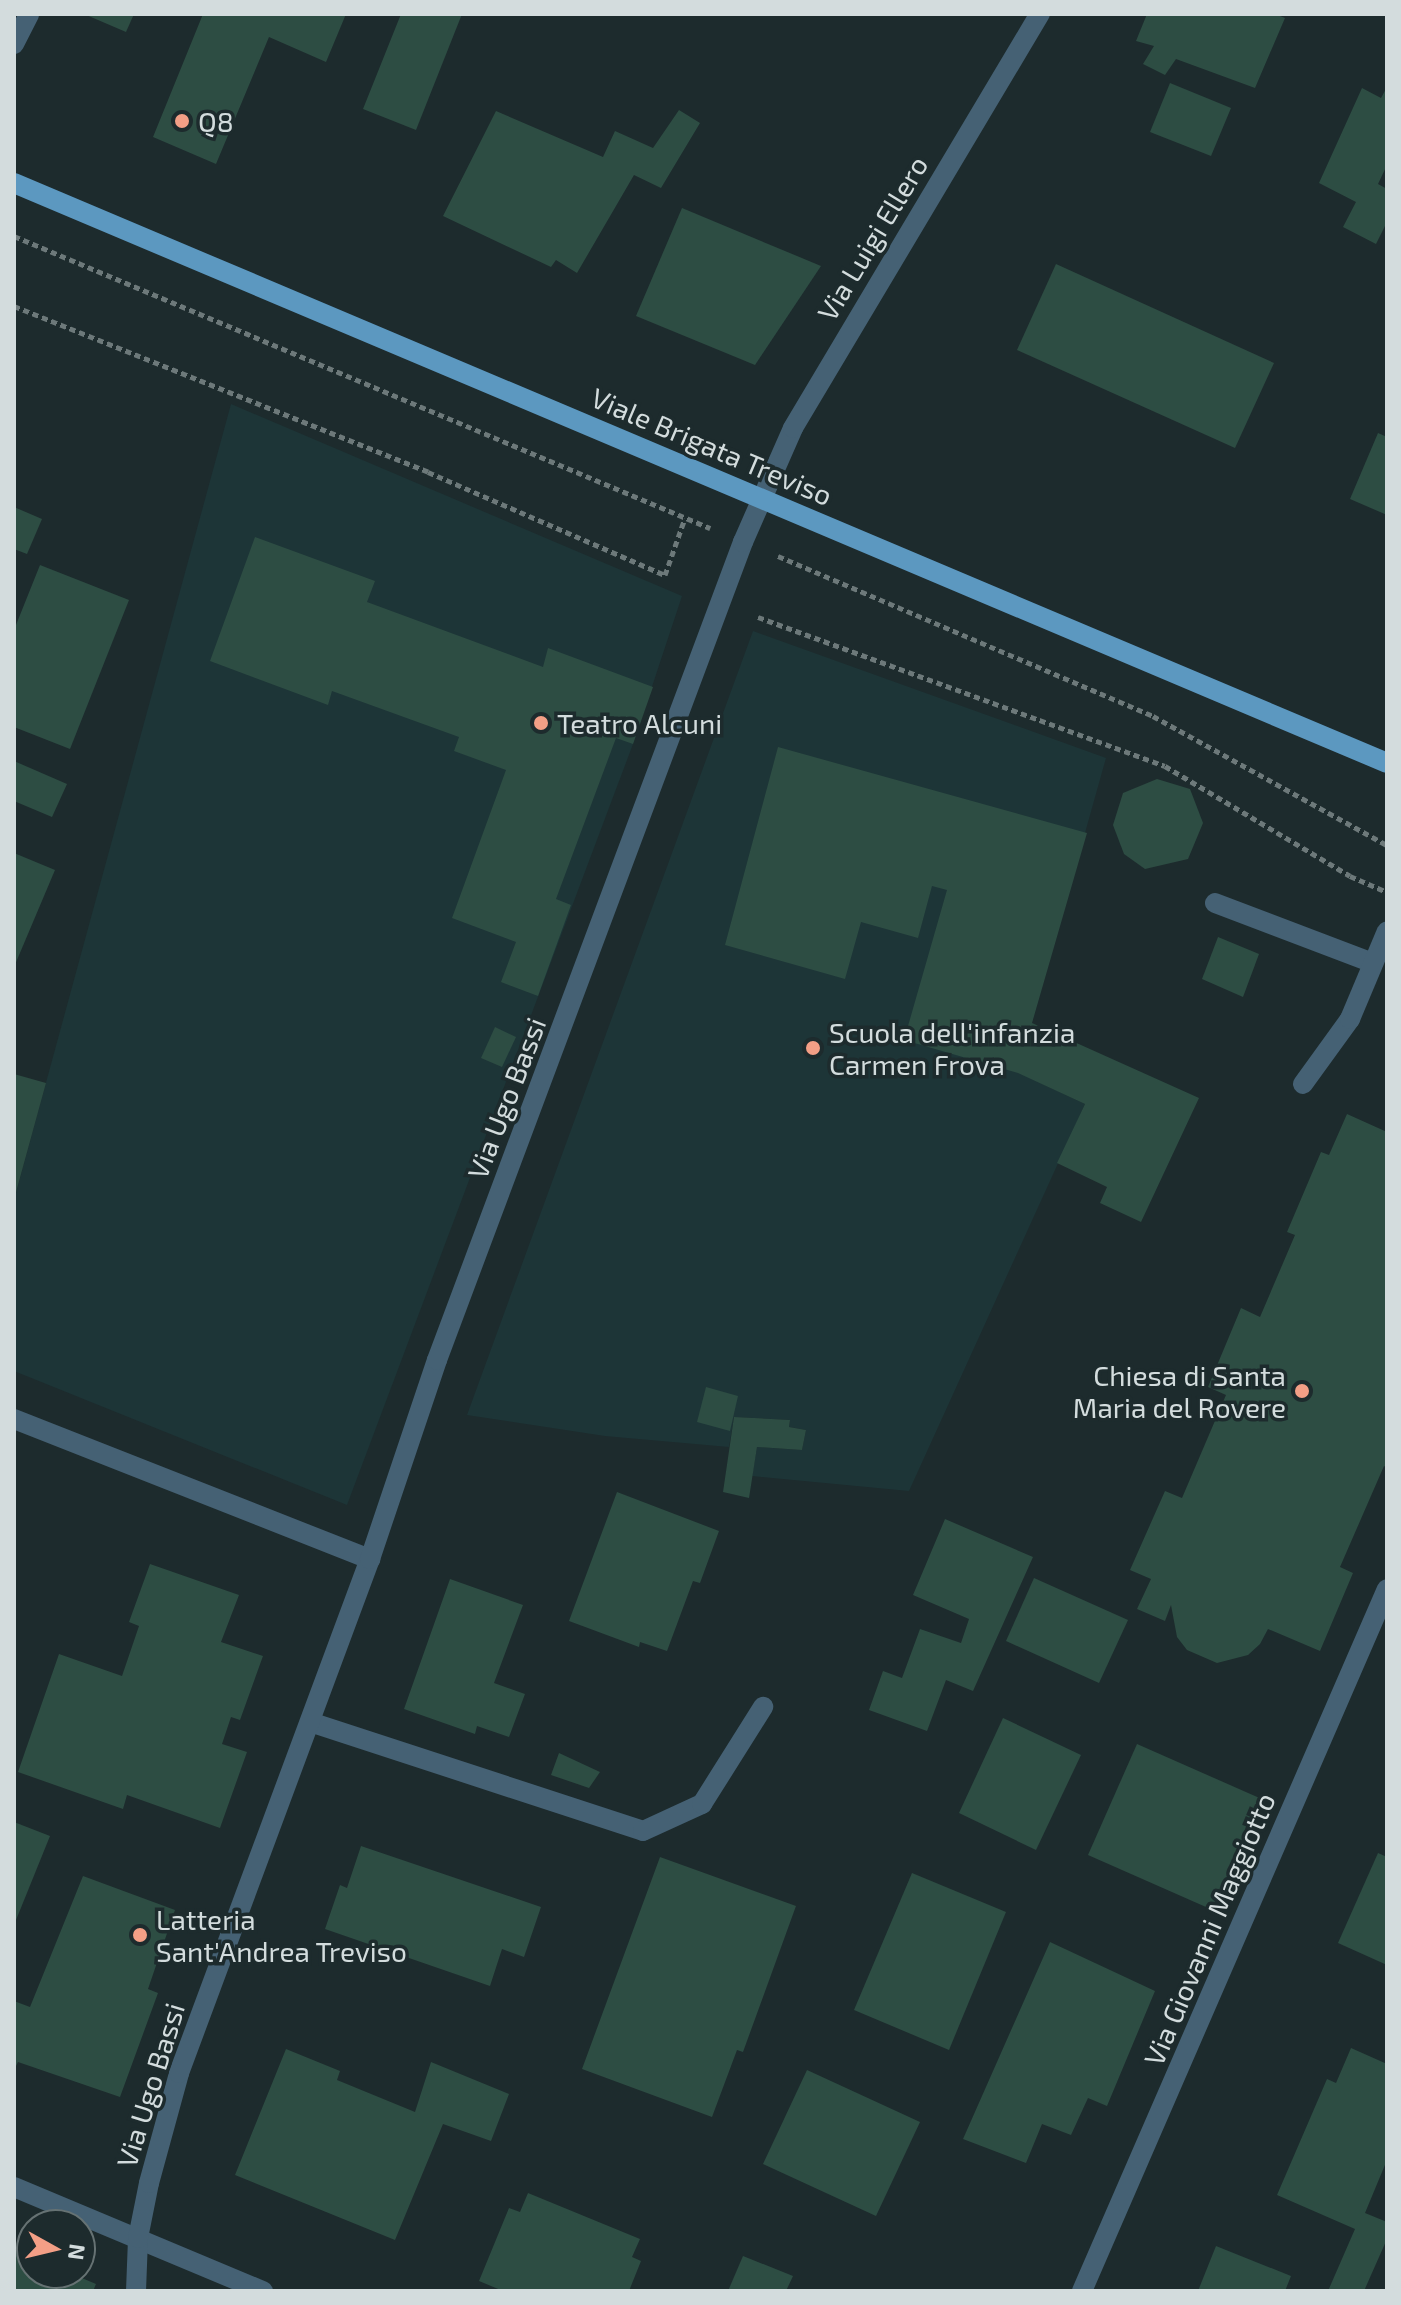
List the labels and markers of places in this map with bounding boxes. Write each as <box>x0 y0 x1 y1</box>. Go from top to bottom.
place label: Q8 <box>198 104 234 138</box>
marker: Q8 <box>173 112 191 130</box>
place label: Teatro Alcuni <box>557 706 723 740</box>
marker: Teatro Alcuni <box>532 714 550 732</box>
place label: Scuola dell'infanzia Carmen Frova <box>829 1015 1075 1081</box>
marker: Scuola dell'infanzia Carmen Frova <box>804 1039 822 1057</box>
place label: Chiesa di Santa Maria del Rovere <box>1072 1358 1286 1424</box>
marker: Chiesa di Santa Maria del Rovere <box>1293 1382 1311 1400</box>
place label: Latteria Sant'Andrea Treviso <box>156 1902 407 1968</box>
marker: Latteria Sant'Andrea Treviso <box>131 1926 149 1944</box>

